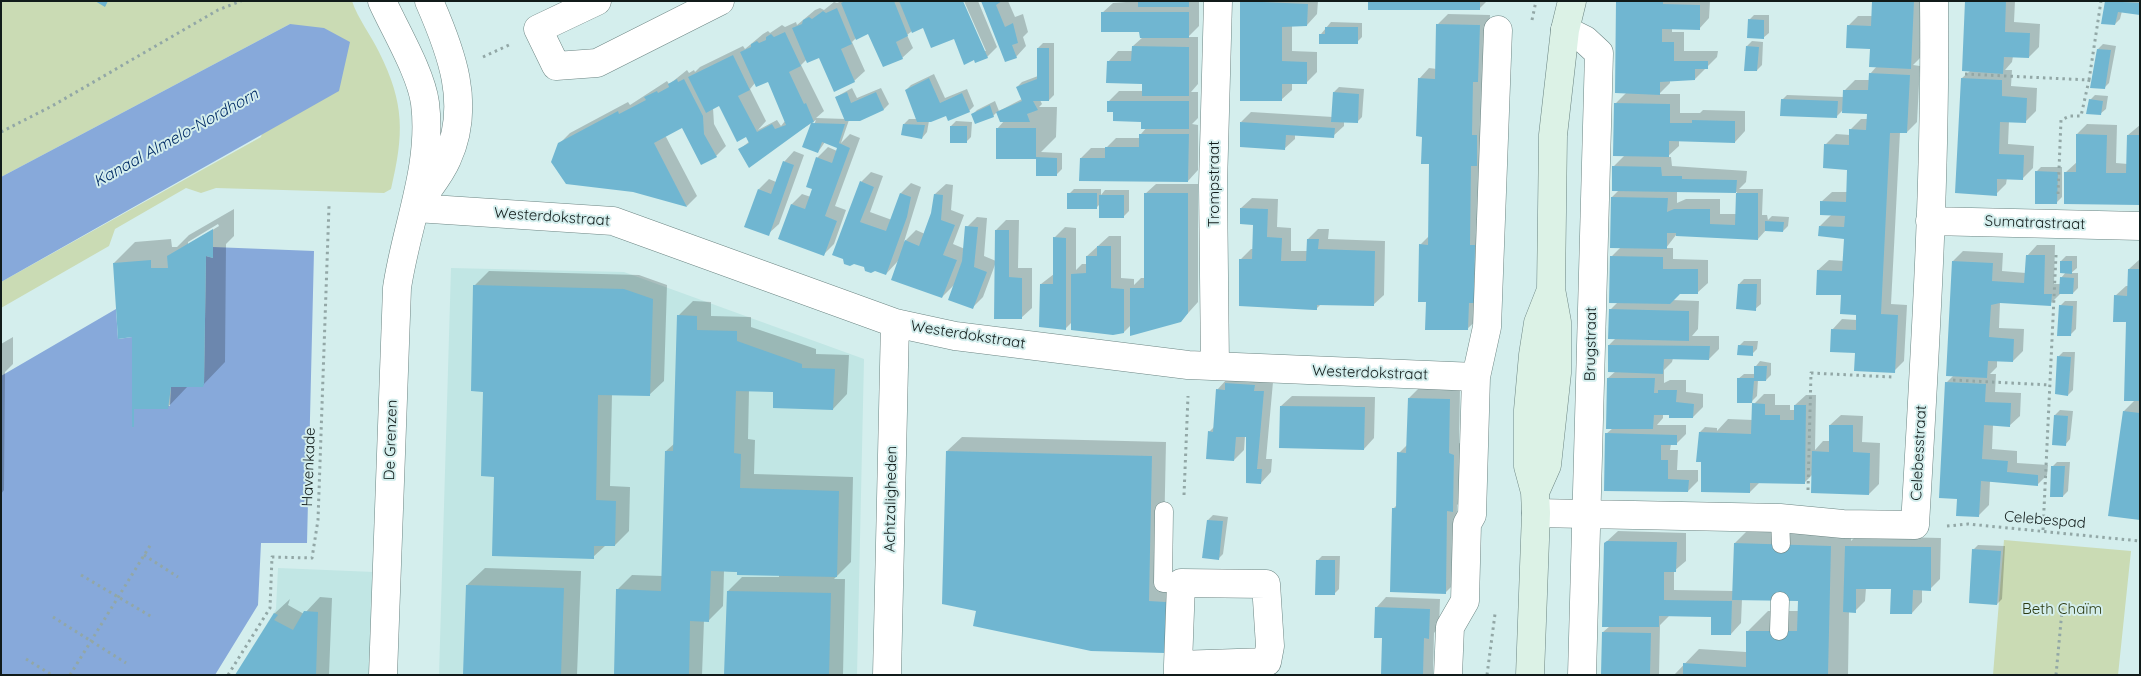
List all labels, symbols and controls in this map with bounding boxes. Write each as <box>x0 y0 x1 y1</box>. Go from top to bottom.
water label: Kanaal Almelo-Nordhorn <box>90 85 262 191</box>
street label: Trompstraat <box>1205 141 1223 227</box>
street label: Westerdokstraat <box>494 204 610 230</box>
street label: Sumatrastraat <box>1984 212 2086 234</box>
street label: Brugstraat <box>1581 307 1601 381</box>
street label: Westerdokstraat <box>909 317 1027 353</box>
street label: Westerdokstraat <box>1312 362 1428 384</box>
street label: De Grenzen <box>381 399 401 481</box>
street label: Celebesstraat <box>1908 405 1930 501</box>
street label: Havenkade <box>299 427 319 507</box>
street label: Achtzaligheden <box>881 446 901 552</box>
street label: Celebespad <box>2003 507 2087 533</box>
park label: Beth Chaïm <box>2022 600 2102 618</box>

